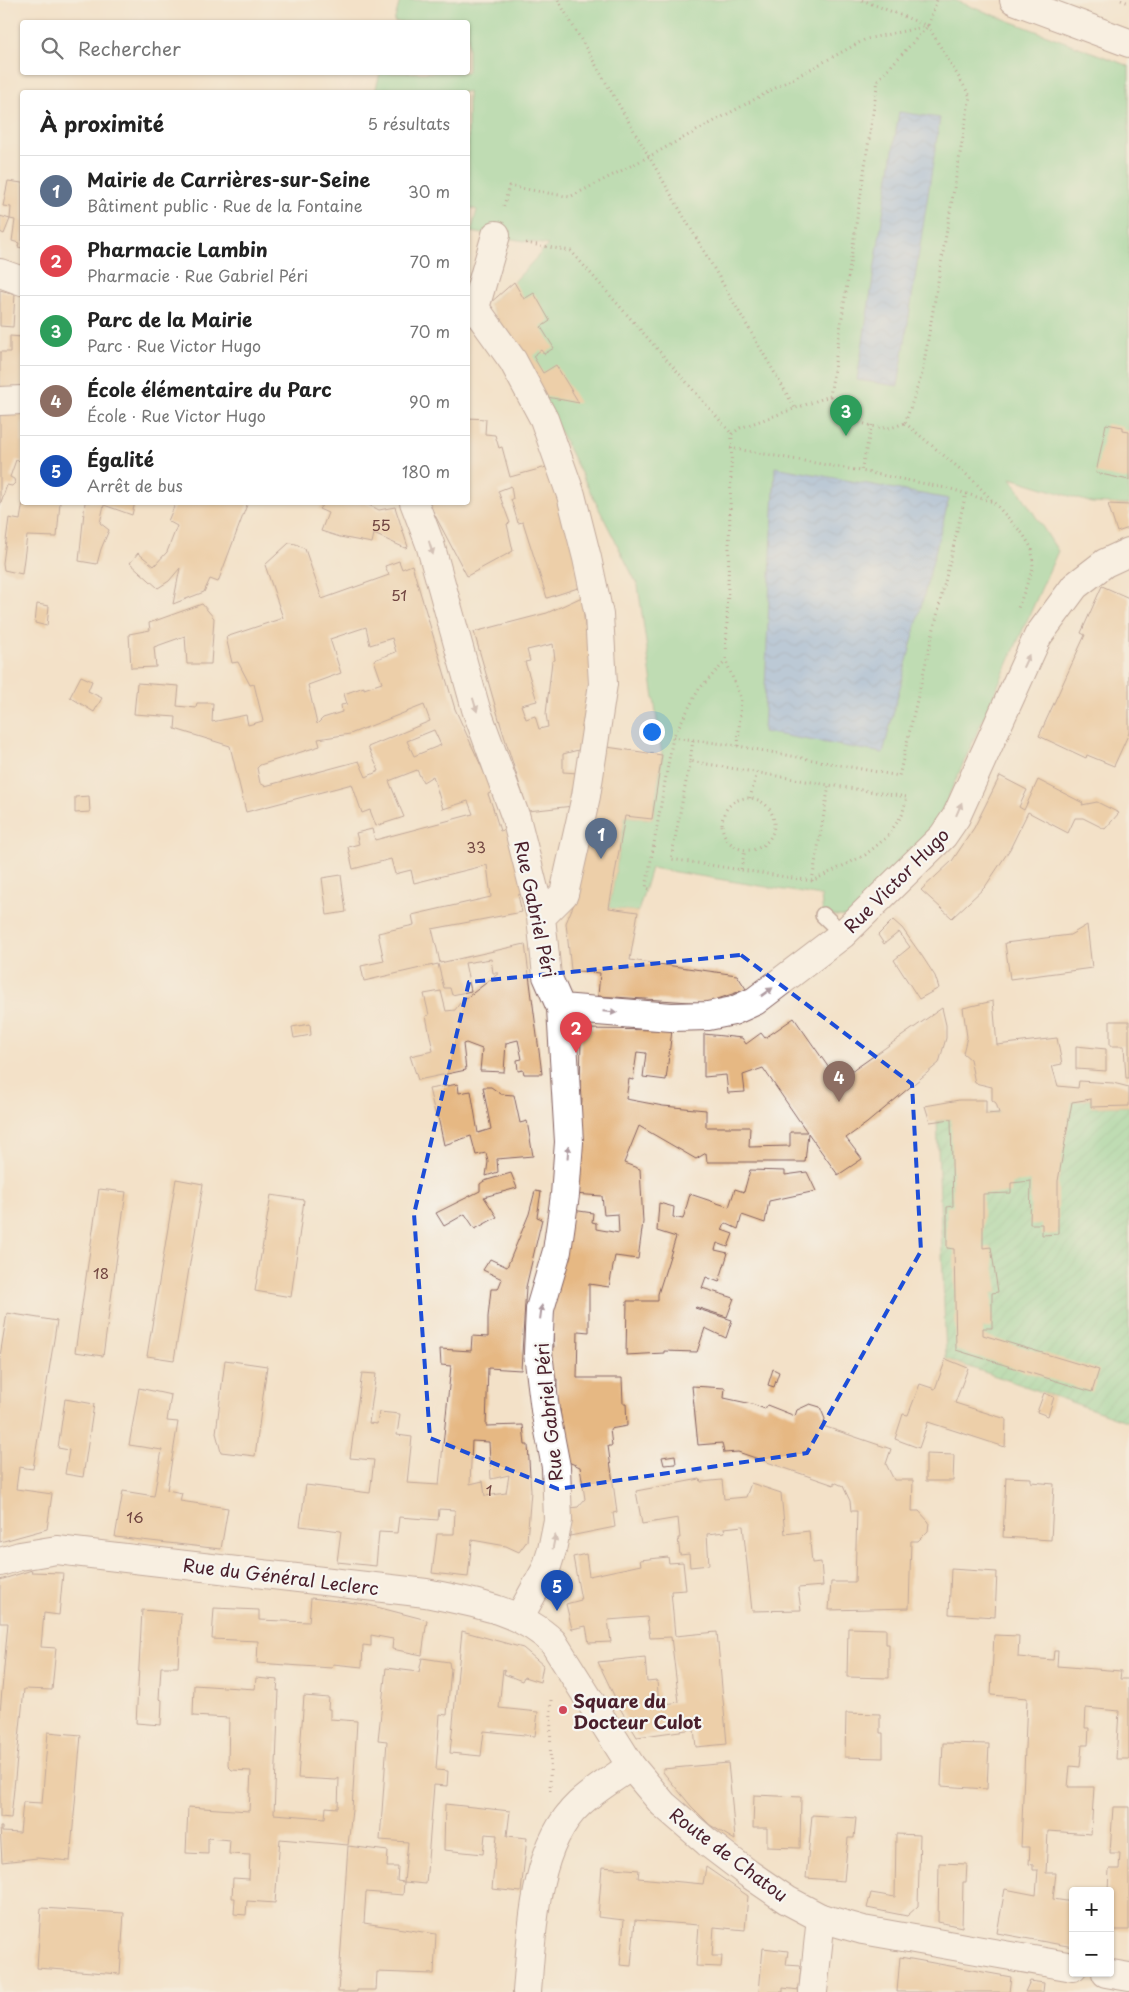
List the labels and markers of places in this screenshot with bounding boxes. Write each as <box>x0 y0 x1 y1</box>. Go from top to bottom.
pin: 3 <box>830 395 862 436</box>
pin: 1 <box>585 818 617 859</box>
pin: 2 <box>560 1012 592 1053</box>
pin: 4 <box>823 1061 855 1102</box>
pin: 5 <box>541 1570 573 1611</box>
place label: Square du Docteur Culot <box>573 1687 702 1735</box>
marker: Square du Docteur Culot <box>557 1704 569 1716</box>

